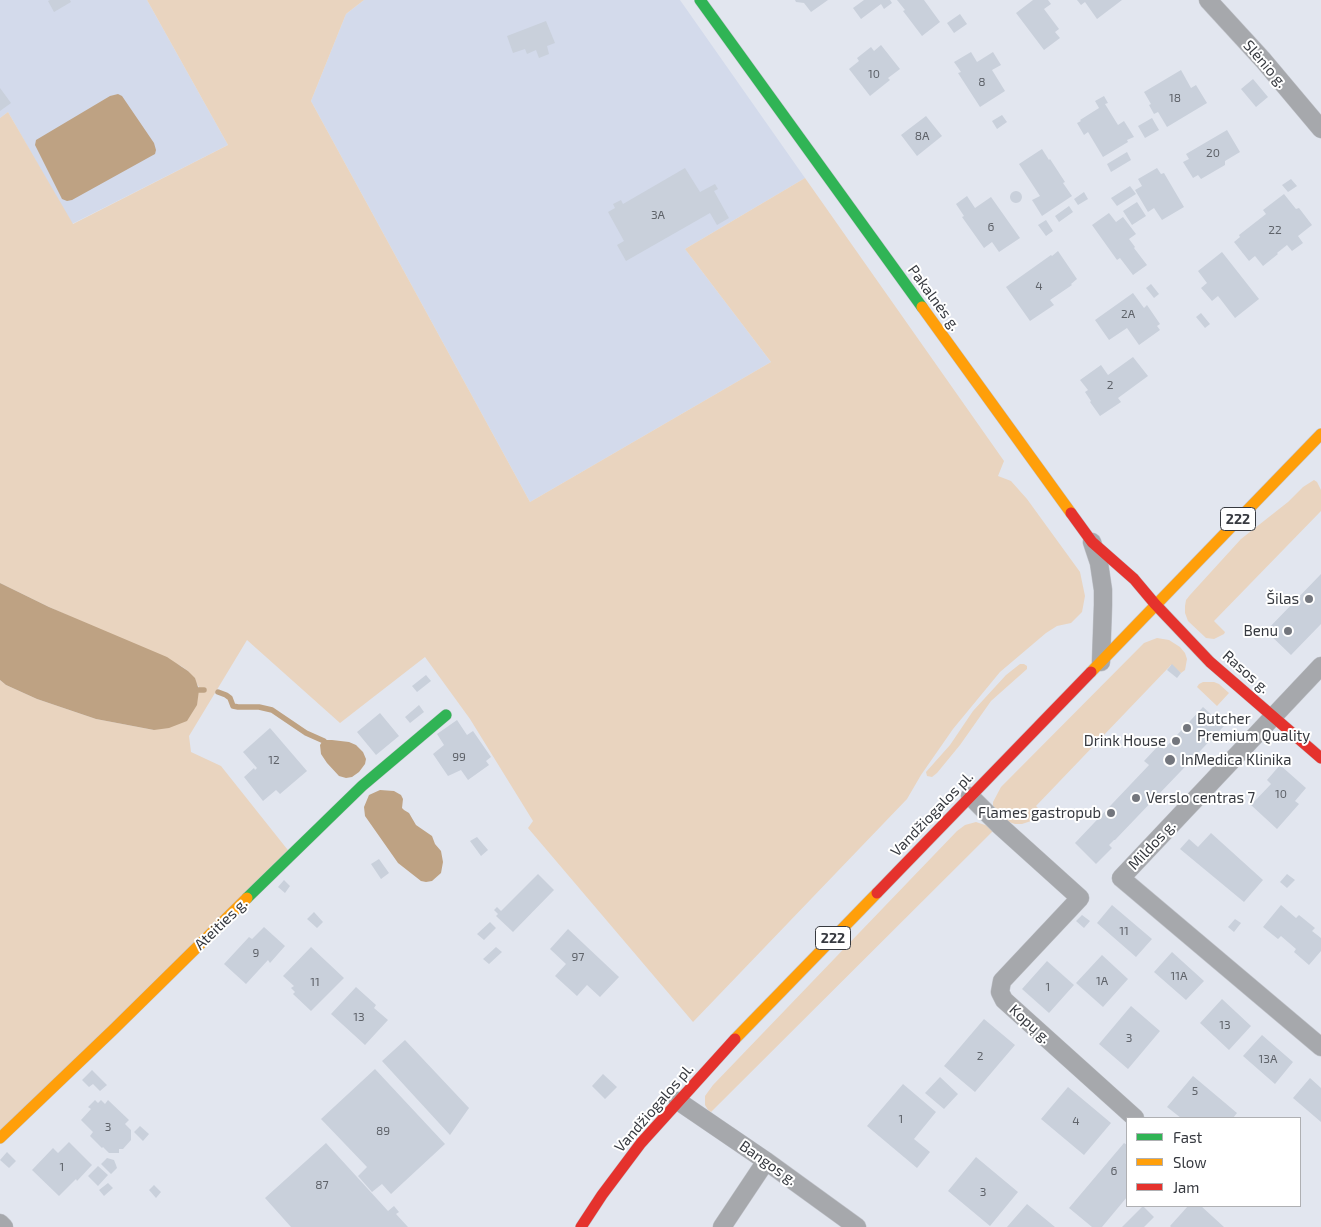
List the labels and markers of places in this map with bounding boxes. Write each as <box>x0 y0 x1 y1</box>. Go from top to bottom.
place label: Šilas <box>1267 590 1299 608</box>
marker: Šilas <box>1303 593 1315 605</box>
place label: Benu <box>1243 622 1278 640</box>
marker: Benu <box>1282 625 1294 637</box>
place label: Butcher Premium Quality <box>1197 710 1310 745</box>
marker: Butcher Premium Quality <box>1181 722 1193 734</box>
place label: Drink House <box>1084 732 1166 750</box>
marker: Drink House <box>1170 735 1182 747</box>
place label: InMedica Klinika <box>1181 751 1291 769</box>
marker: InMedica Klinika <box>1163 753 1177 767</box>
place label: Verslo centras 7 <box>1146 789 1255 807</box>
marker: Verslo centras 7 <box>1130 792 1142 804</box>
place label: Flames gastropub <box>978 804 1101 822</box>
marker: Flames gastropub <box>1105 807 1117 819</box>

